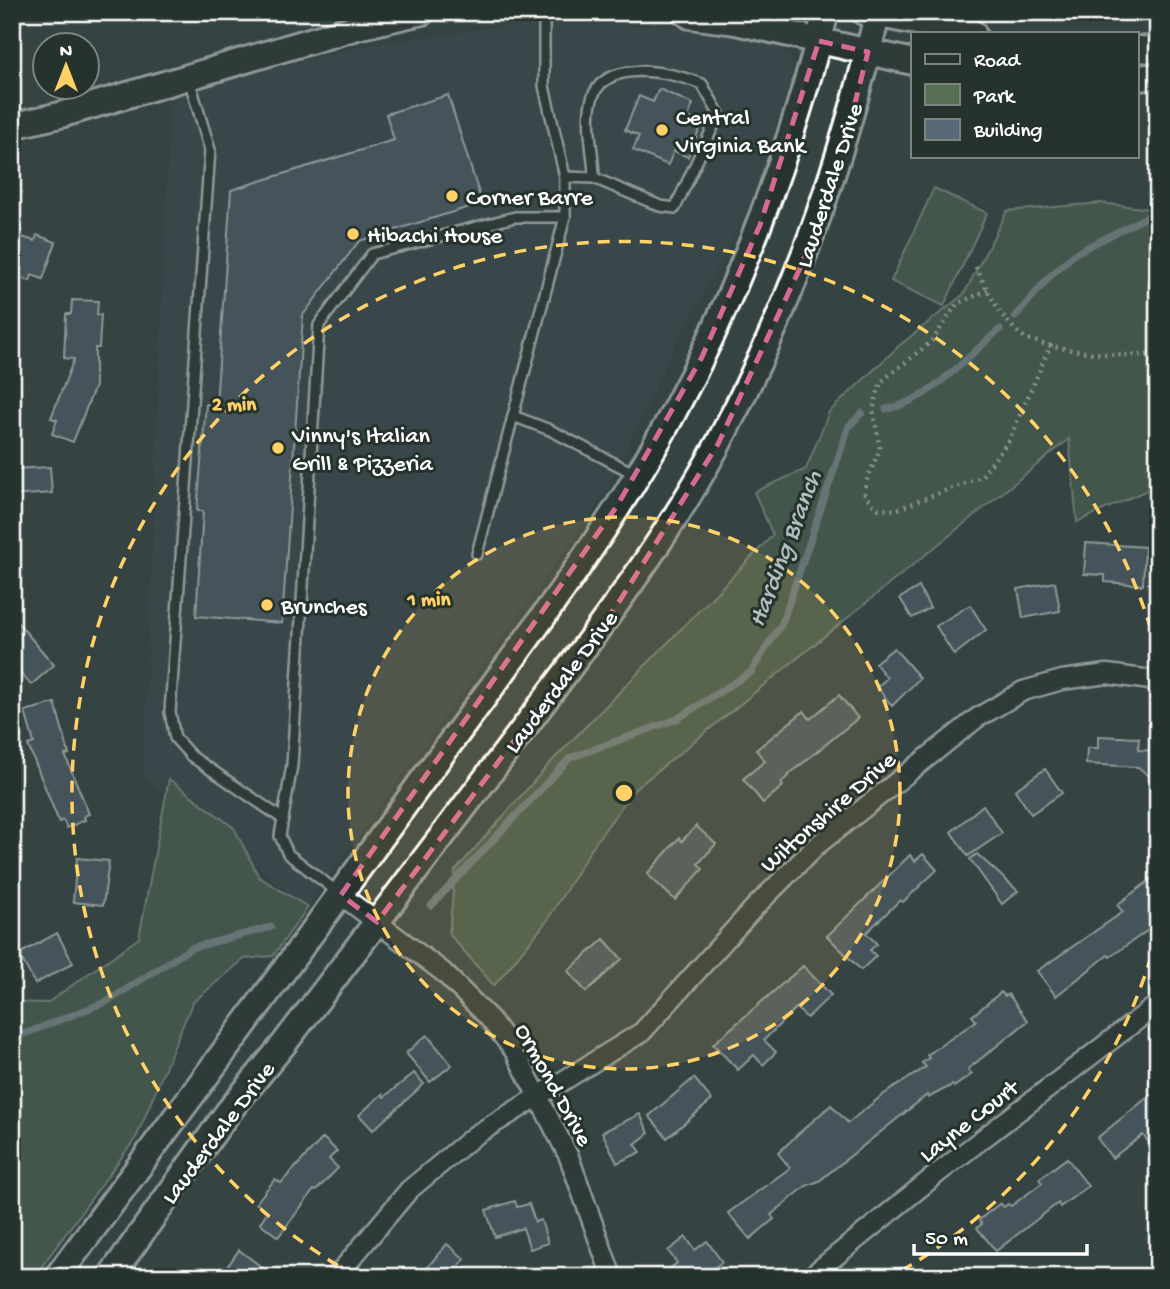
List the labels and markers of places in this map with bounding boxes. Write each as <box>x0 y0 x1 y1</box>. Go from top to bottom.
place label: Central Virginia Bank <box>675 105 808 162</box>
marker: Central Virginia Bank <box>654 122 670 138</box>
place label: Corner Barre <box>466 185 594 214</box>
marker: Corner Barre <box>444 188 460 204</box>
place label: Hibachi House <box>367 223 503 252</box>
marker: Hibachi House <box>345 226 361 242</box>
place label: Vinny's Italian Grill & Pizzeria <box>291 423 434 480</box>
marker: Vinny's Italian Grill & Pizzeria <box>270 440 286 456</box>
place label: Brunches <box>280 594 368 623</box>
marker: Brunches <box>259 597 275 613</box>
centre of rings <box>612 781 636 805</box>

